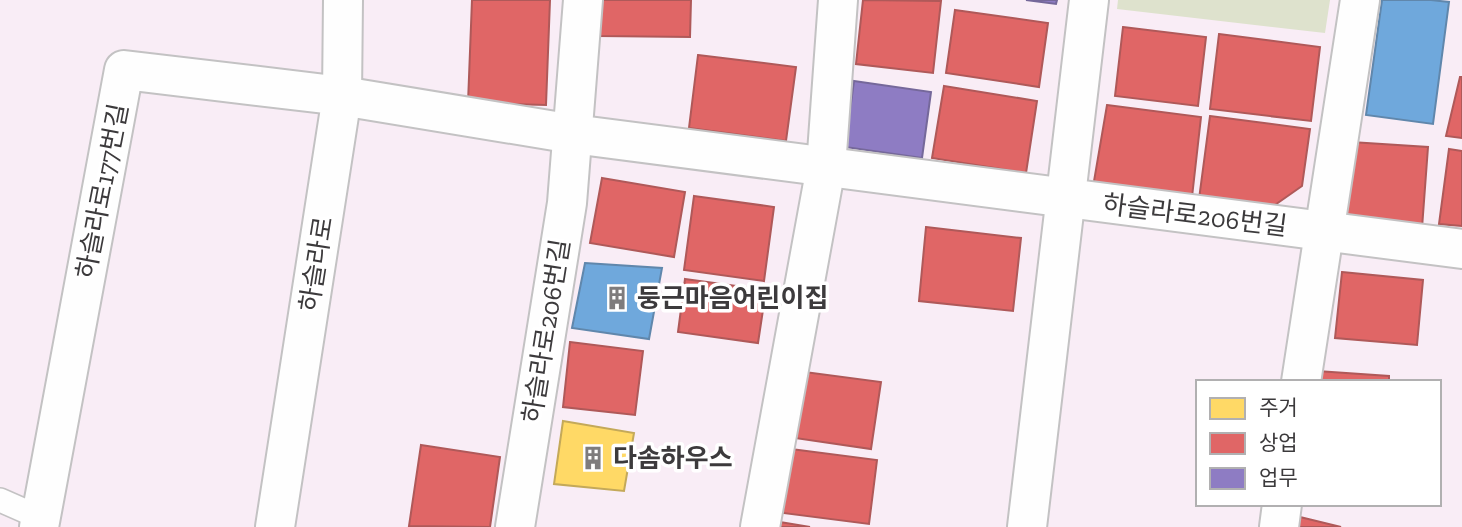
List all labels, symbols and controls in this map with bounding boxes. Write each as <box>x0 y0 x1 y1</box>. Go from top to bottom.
street label: 하슬라로177번길 <box>69 101 135 281</box>
street label: 하슬라로206번길 <box>1101 188 1289 242</box>
street label: 하슬라로 <box>293 214 339 314</box>
street label: 하슬라로206번길 <box>516 237 576 425</box>
place label: 둥근마음어린이집 <box>637 282 828 314</box>
building icon: 둥근마음어린이집 <box>603 284 631 312</box>
legend <box>1196 380 1441 506</box>
text: 주거 <box>1259 395 1298 420</box>
text: 상업 <box>1259 430 1298 455</box>
place label: 다솜하우스 <box>613 442 733 474</box>
building icon: 다솜하우스 <box>579 444 607 472</box>
text: 업무 <box>1259 465 1298 490</box>

